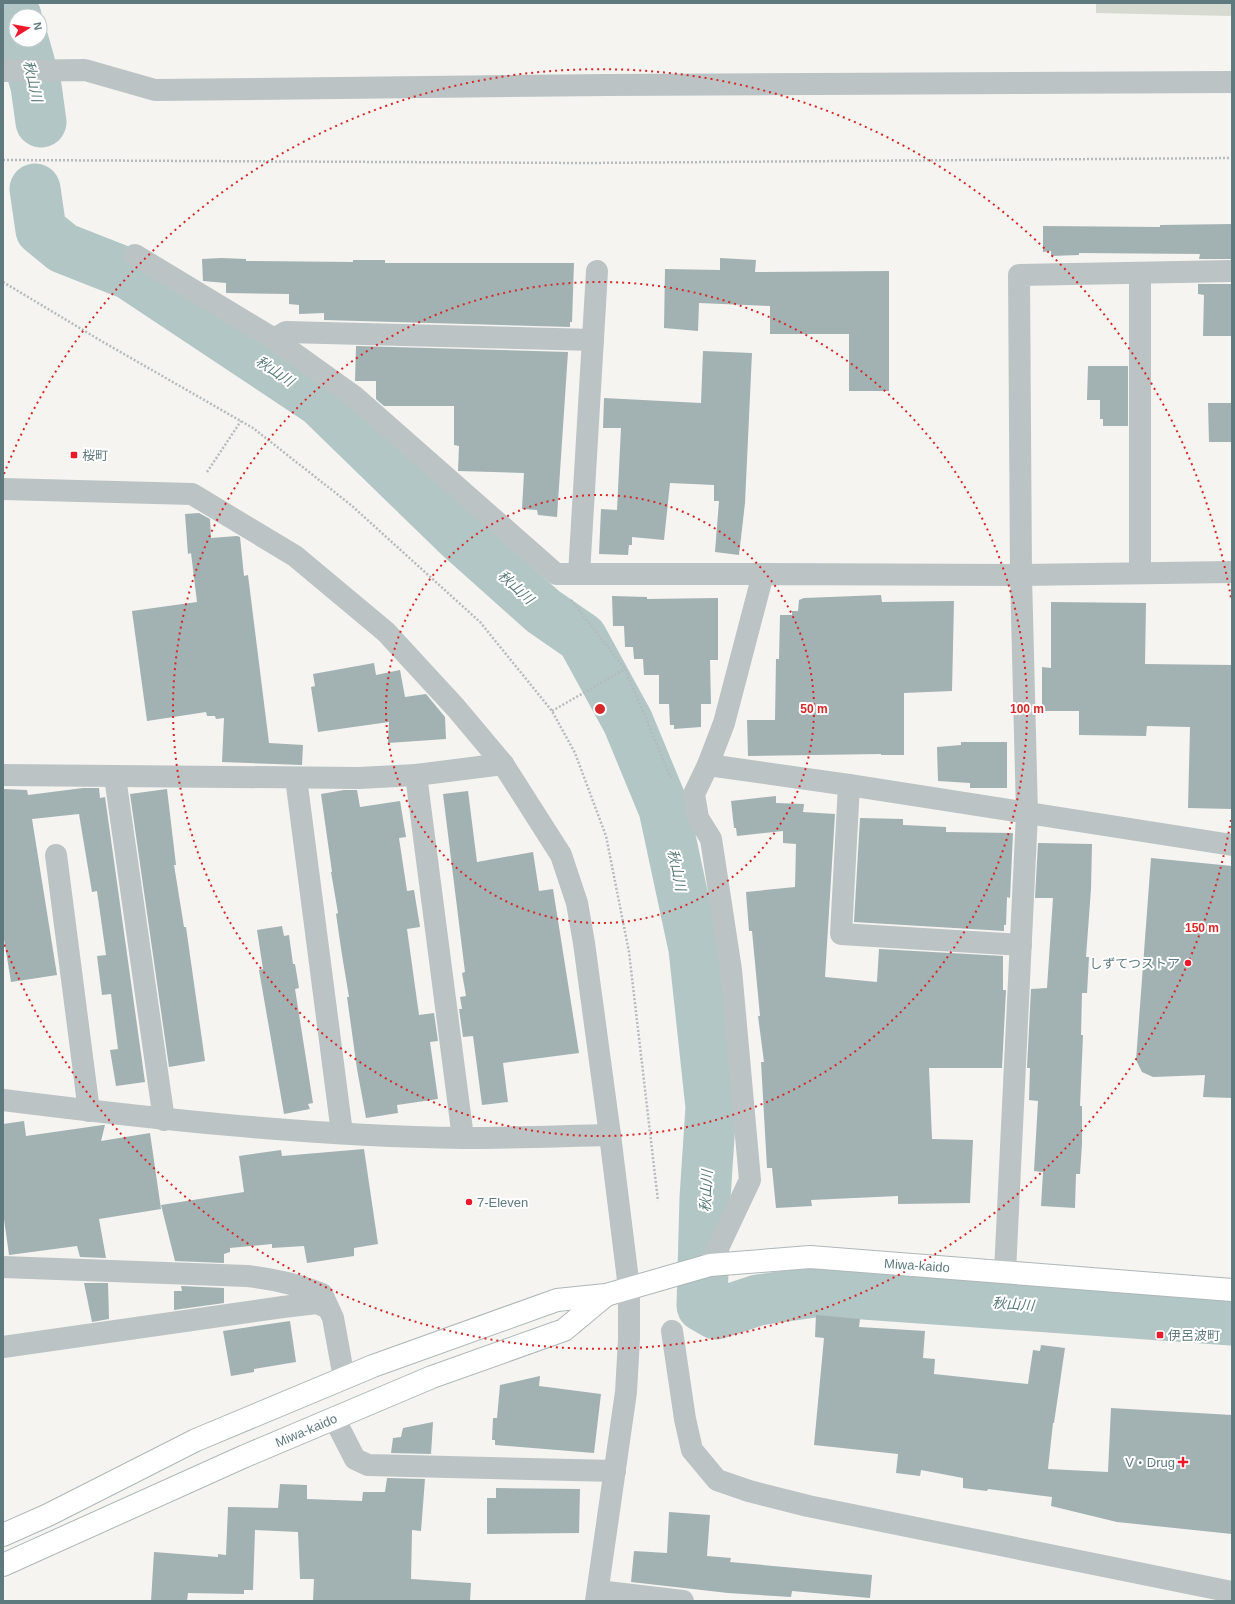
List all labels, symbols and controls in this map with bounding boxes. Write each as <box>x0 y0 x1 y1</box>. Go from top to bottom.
north arrow <box>8 8 48 48</box>
text: N <box>31 21 44 31</box>
water label: 秋山川 <box>20 59 46 105</box>
water label: 秋山川 <box>253 353 299 390</box>
place label: 桜町 <box>82 448 108 463</box>
marker: 桜町 <box>69 450 79 460</box>
water label: 秋山川 <box>495 567 538 608</box>
centre of rings <box>593 702 607 716</box>
text: 50 m <box>800 702 828 716</box>
text: 100 m <box>1010 702 1044 716</box>
water label: 秋山川 <box>665 848 690 894</box>
text: 150 m <box>1185 921 1219 935</box>
place label: しずてつストア <box>1090 956 1180 971</box>
marker: しずてつストア <box>1183 958 1193 968</box>
water label: 秋山川 <box>697 1168 715 1212</box>
place label: 7-Eleven <box>477 1195 528 1210</box>
marker: 7-Eleven <box>464 1197 474 1207</box>
street label: Miwa-kaido <box>884 1256 950 1275</box>
water label: 秋山川 <box>991 1295 1037 1314</box>
place label: 伊呂波町 <box>1168 1328 1220 1343</box>
marker: 伊呂波町 <box>1155 1330 1165 1340</box>
street label: Miwa-kaido <box>273 1411 339 1450</box>
place label: V・Drug <box>1125 1455 1175 1470</box>
marker: V・Drug <box>1178 1457 1188 1467</box>

